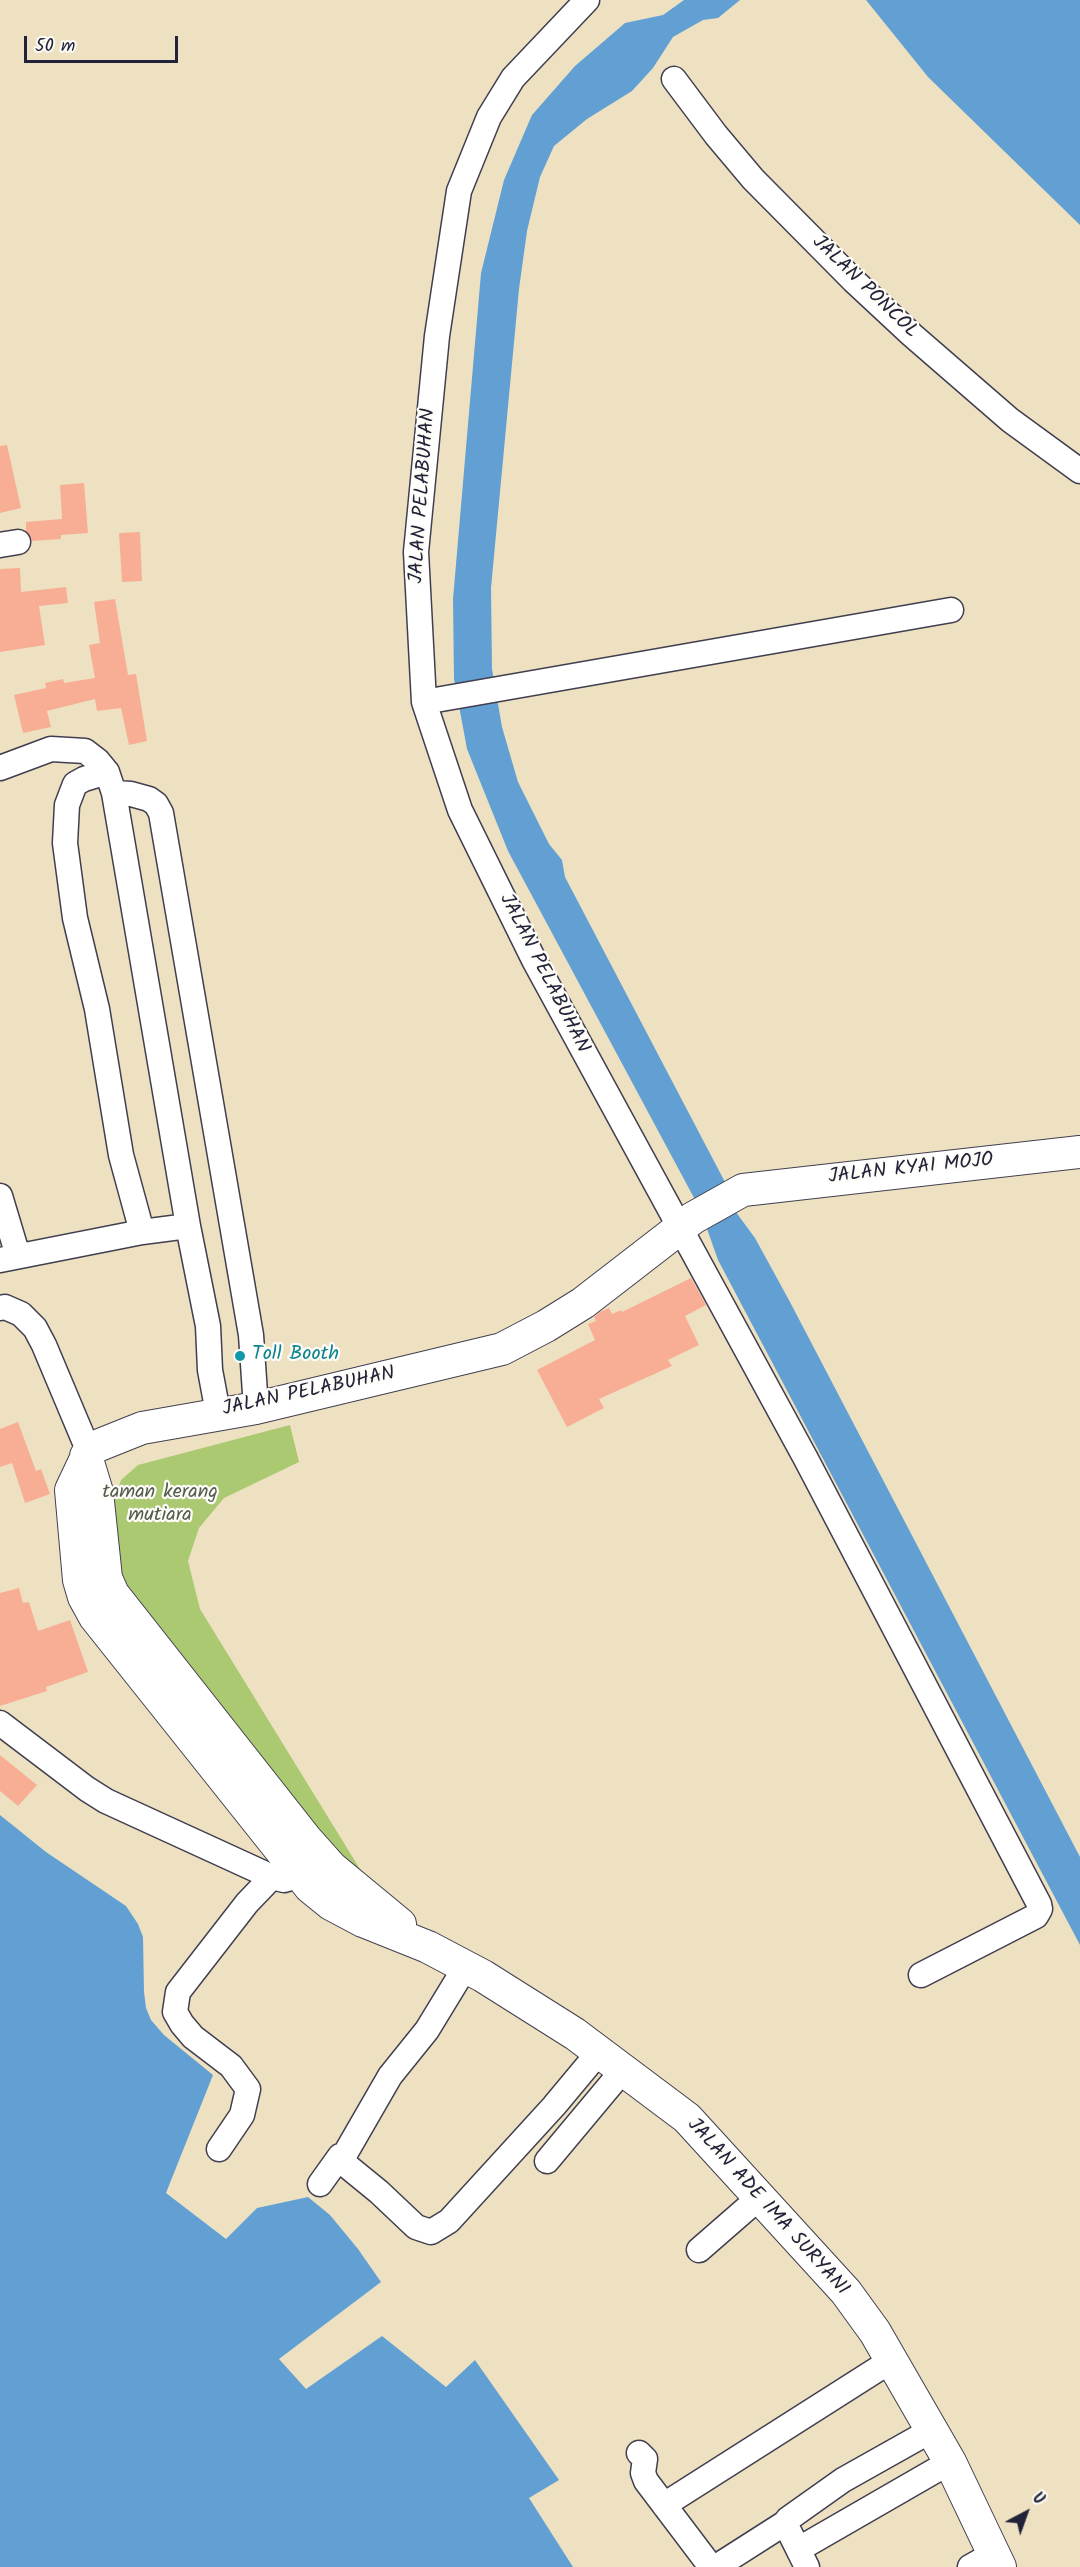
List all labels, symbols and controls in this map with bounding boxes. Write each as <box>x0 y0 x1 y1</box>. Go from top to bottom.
scale bar <box>27 24 182 62</box>
text: 50 m <box>35 32 75 61</box>
street label: JALAN PONCOL <box>806 231 922 345</box>
street label: JALAN PELABUHAN <box>406 408 442 584</box>
street label: JALAN PELABUHAN <box>492 890 594 1058</box>
street label: JALAN KYAI MOJO <box>827 1149 995 1191</box>
place label: Toll Booth <box>252 1344 339 1368</box>
marker: Toll Booth <box>233 1349 247 1363</box>
street label: JALAN PELABUHAN <box>221 1363 397 1423</box>
park label: taman kerang mutiara <box>102 1482 218 1529</box>
street label: JALAN ADE IMA SURYANI <box>681 2114 853 2302</box>
north arrow <box>996 2483 1056 2543</box>
text: U <box>1026 2486 1050 2512</box>

